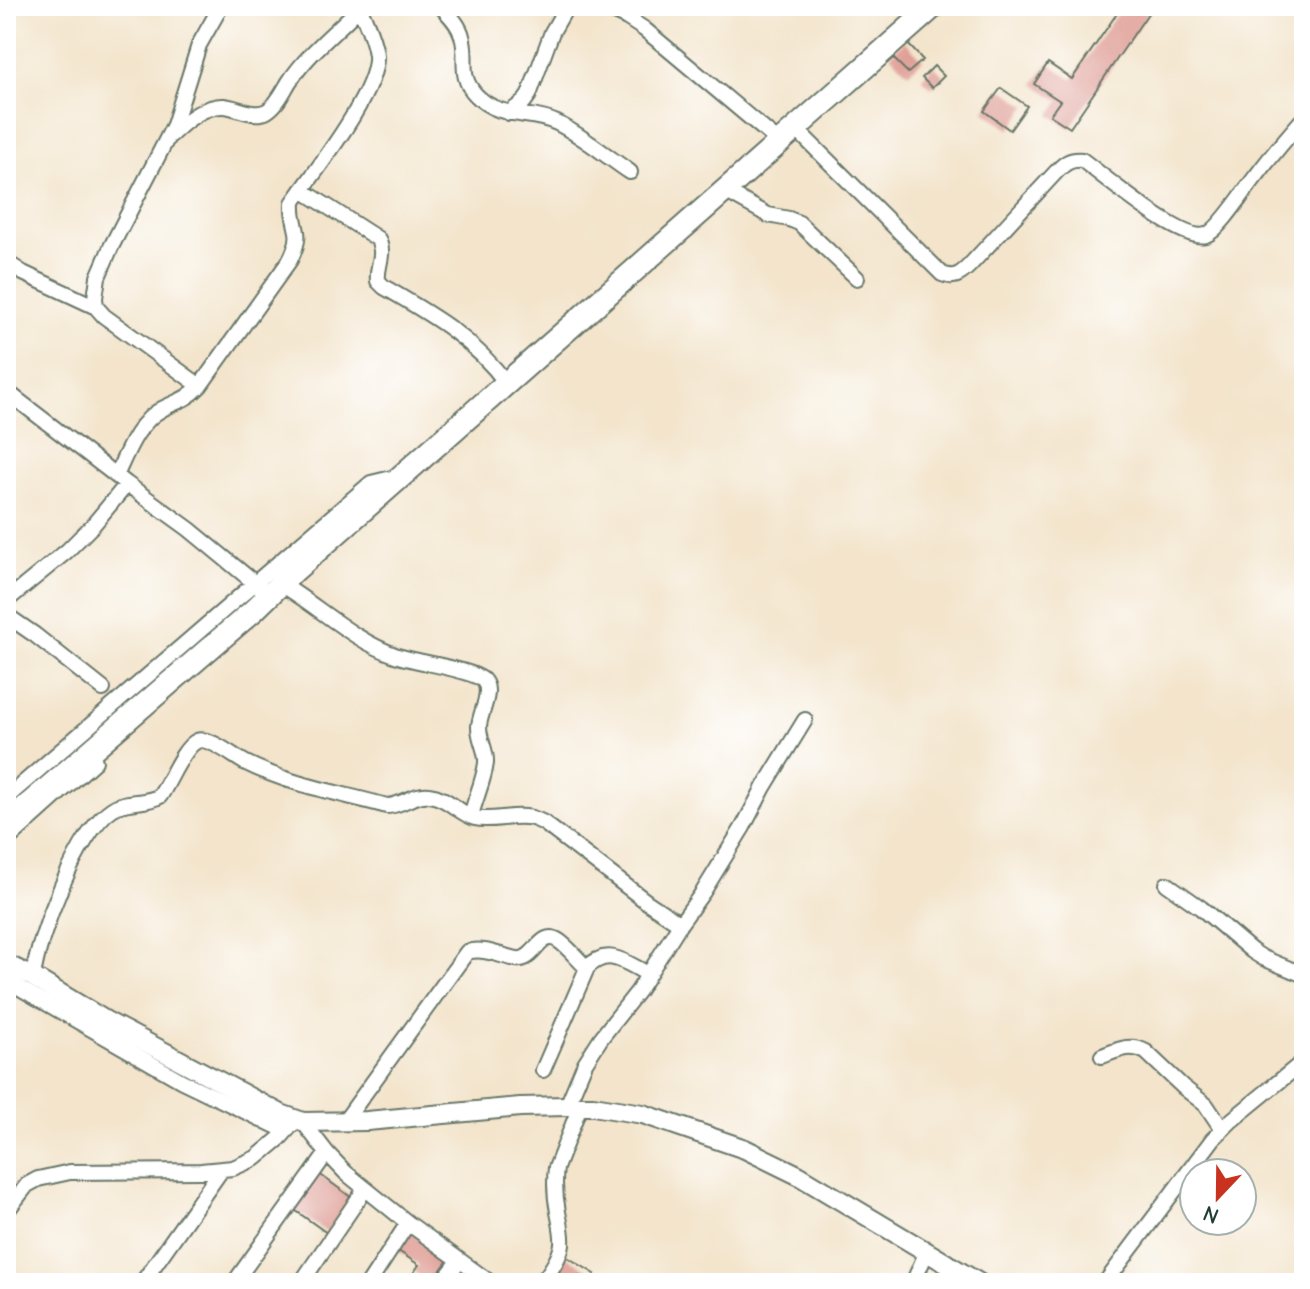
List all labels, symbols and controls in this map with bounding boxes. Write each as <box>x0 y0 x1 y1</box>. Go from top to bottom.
north arrow <box>1178 1157 1258 1237</box>
text: N <box>1199 1200 1222 1229</box>

